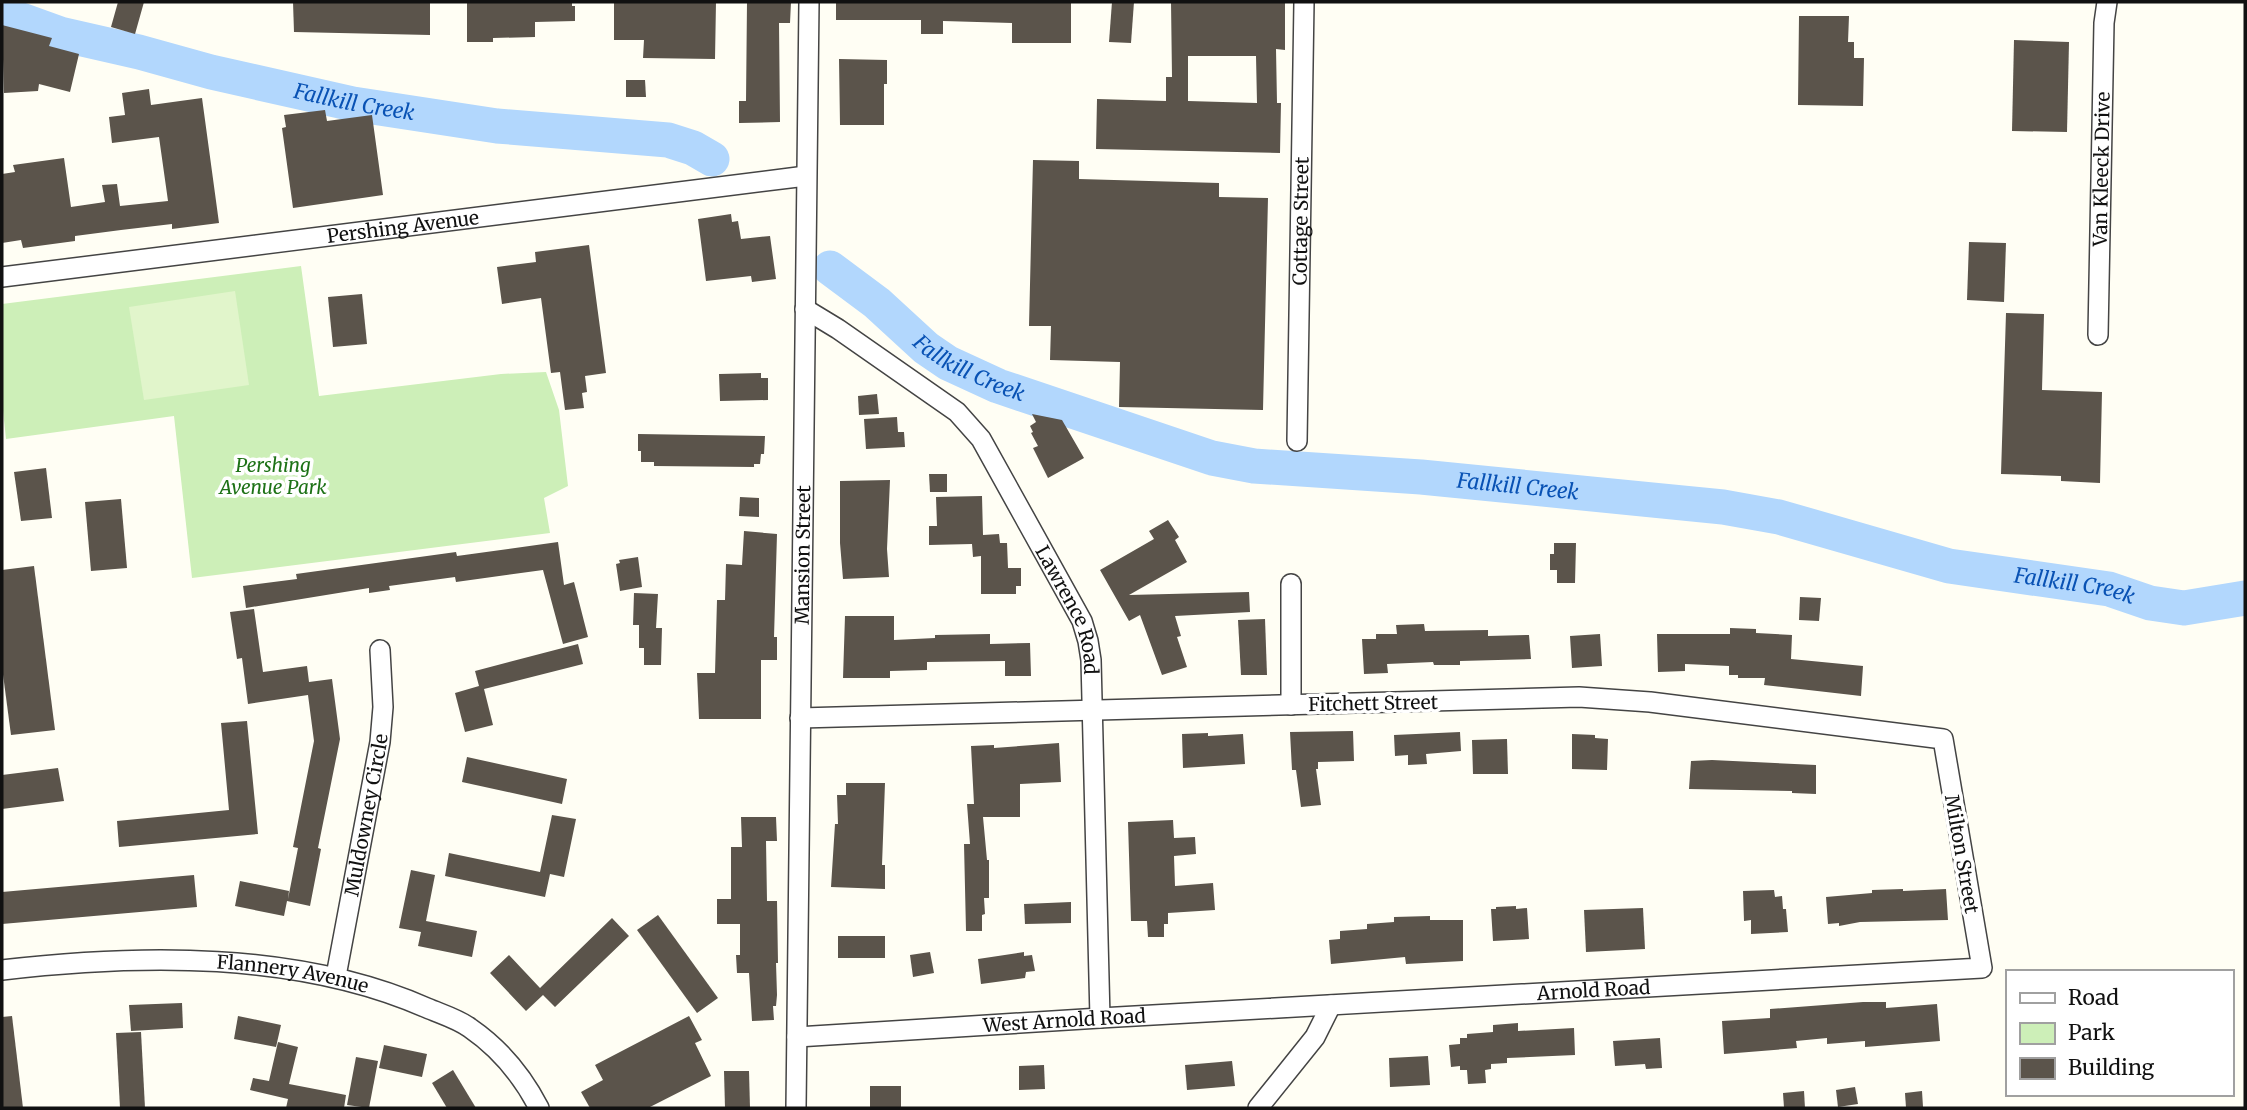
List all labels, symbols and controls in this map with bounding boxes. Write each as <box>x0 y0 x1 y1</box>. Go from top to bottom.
water label: Fallkill Creek <box>290 77 417 126</box>
street label: Van Kleeck Drive <box>2088 91 2115 248</box>
street label: Cottage Street <box>1287 156 1314 286</box>
street label: Pershing Avenue <box>325 205 480 248</box>
water label: Fallkill Creek <box>907 328 1029 407</box>
park label: Pershing Avenue Park <box>217 453 327 499</box>
water label: Fallkill Creek <box>1455 467 1581 506</box>
street label: Mansion Street <box>790 485 815 625</box>
street label: Lawrence Road <box>1030 541 1103 675</box>
water label: Fallkill Creek <box>2011 561 2139 610</box>
street label: Fitchett Street <box>1308 690 1439 716</box>
street label: Muldowney Circle <box>339 733 393 898</box>
street label: Milton Street <box>1940 793 1984 916</box>
street label: Flannery Avenue <box>216 950 372 998</box>
legend <box>2006 970 2233 1096</box>
street label: Arnold Road <box>1535 975 1651 1005</box>
text: Road <box>2068 984 2119 1011</box>
street label: West Arnold Road <box>981 1003 1147 1037</box>
text: Park <box>2068 1019 2115 1046</box>
text: Building <box>2068 1054 2155 1081</box>

